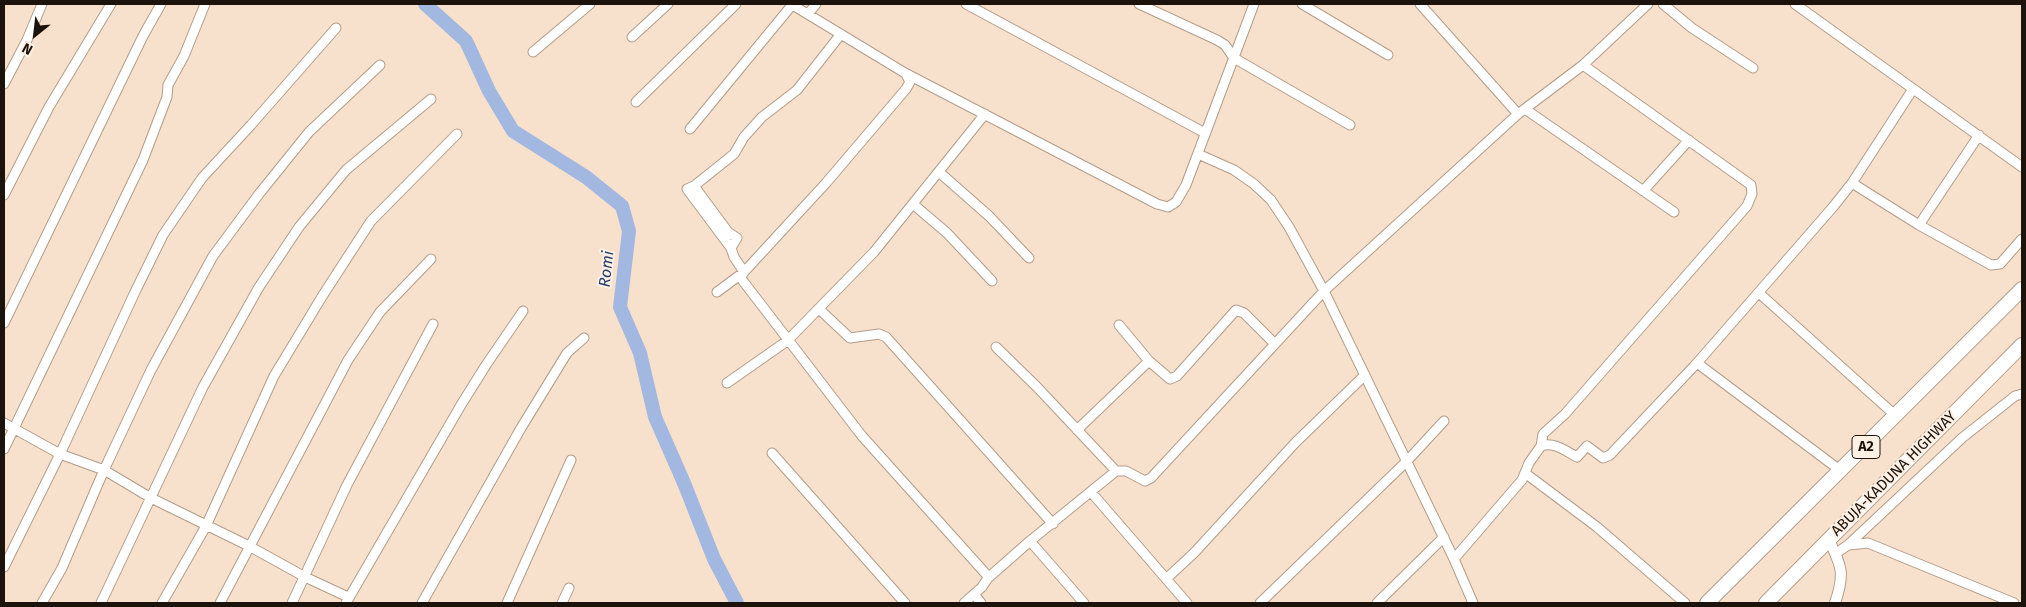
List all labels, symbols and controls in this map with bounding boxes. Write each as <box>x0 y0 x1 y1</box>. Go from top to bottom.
north arrow <box>10 10 60 60</box>
text: N <box>19 39 36 58</box>
water label: Romi <box>596 250 618 288</box>
street label: ABUJA-KADUNA HIGHWAY <box>1828 408 1960 540</box>
road number: A2 <box>1852 436 1880 458</box>

